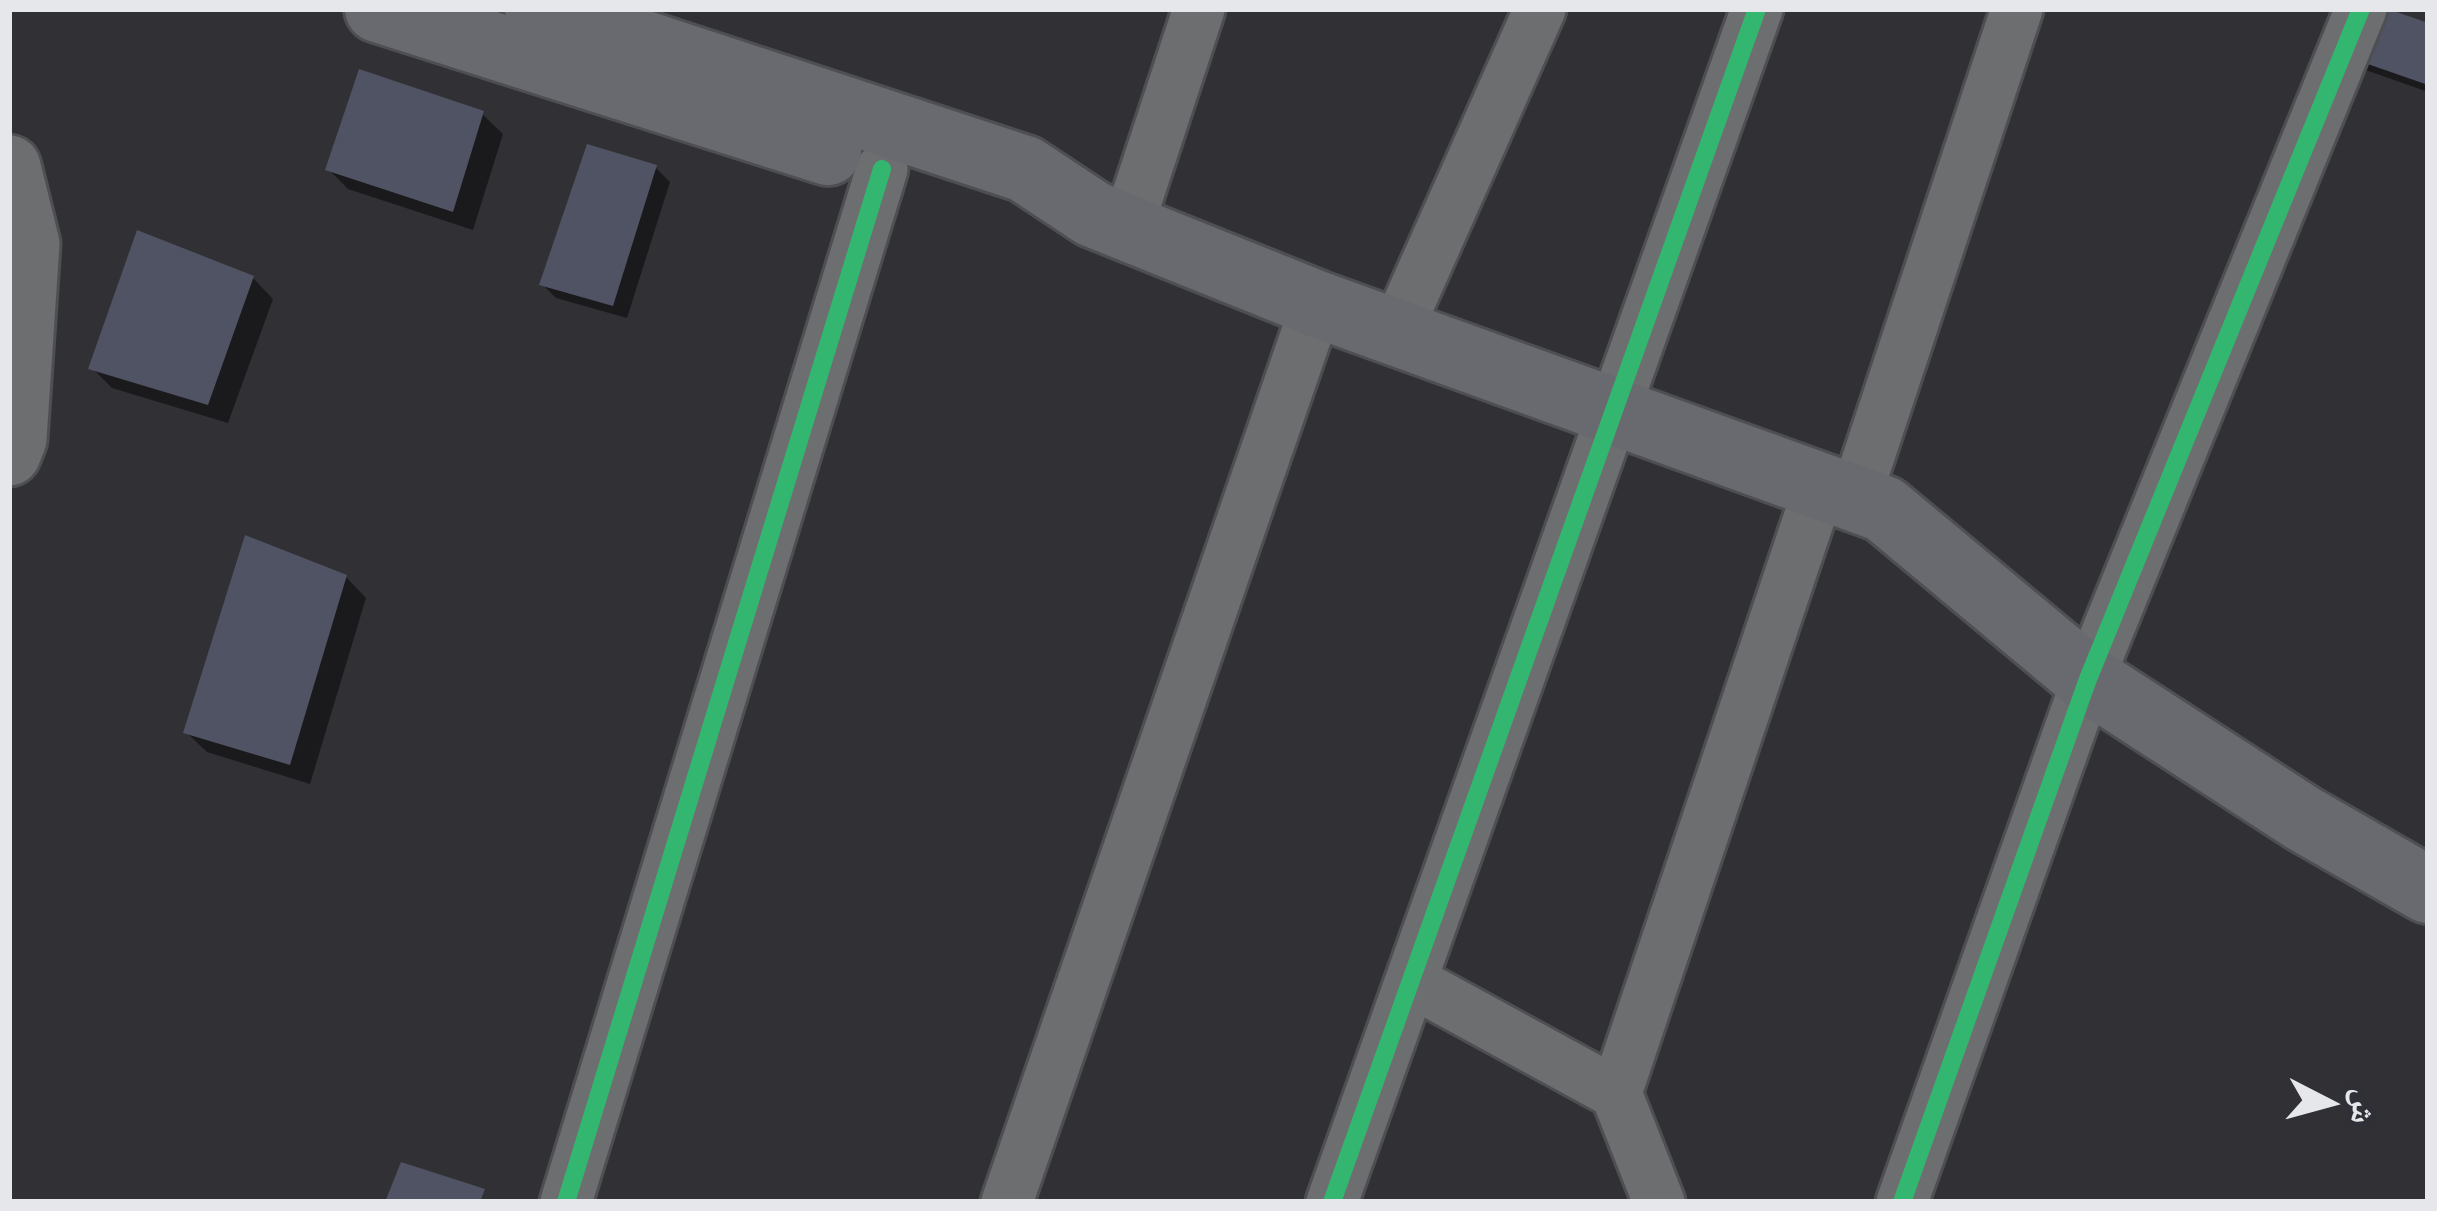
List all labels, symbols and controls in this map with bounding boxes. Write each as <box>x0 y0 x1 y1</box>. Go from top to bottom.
north arrow <box>2269 1043 2389 1163</box>
text: ش <box>2343 1087 2387 1126</box>

